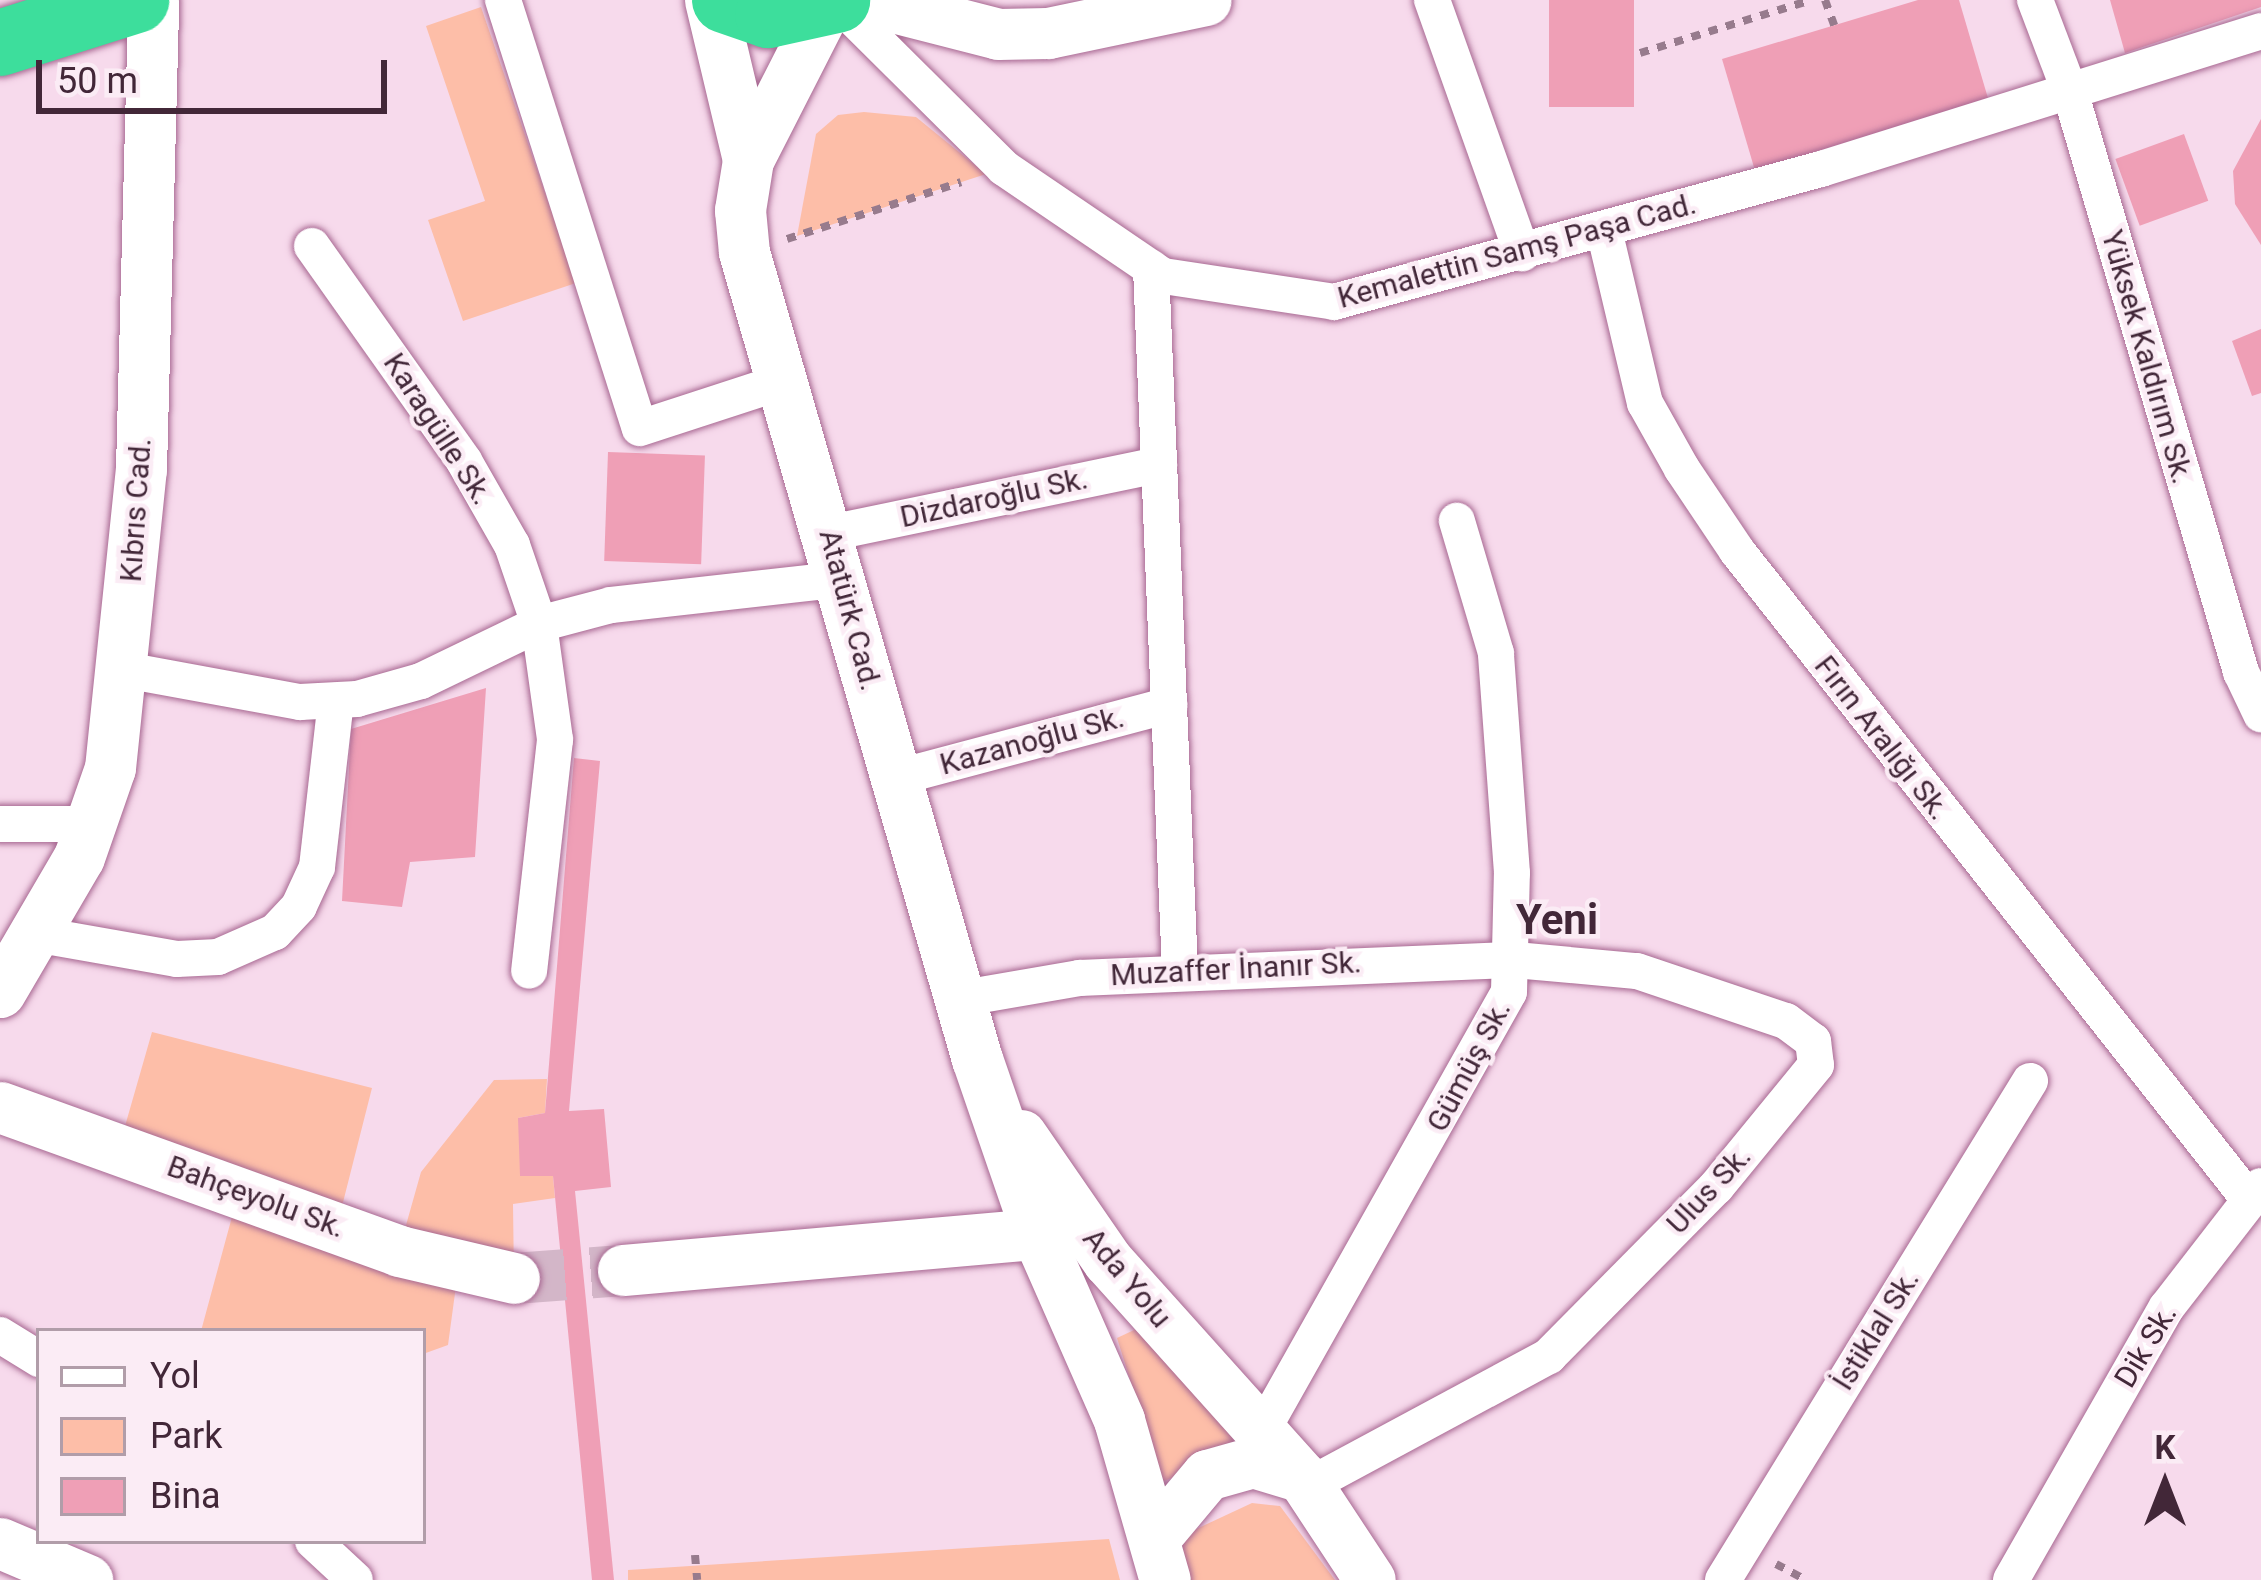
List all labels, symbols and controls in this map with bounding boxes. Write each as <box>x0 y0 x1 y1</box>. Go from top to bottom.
scale bar <box>42 36 393 110</box>
text: 50 m <box>57 60 138 102</box>
street label: Kemalettin Samş Paşa Cad. <box>1334 186 1700 316</box>
street label: Yüksek Kaldırım Sk. <box>2094 226 2200 488</box>
street label: Karagülle Sk. <box>376 347 500 511</box>
street label: Kıbrıs Cad. <box>113 437 159 583</box>
street label: Dizdaroğlu Sk. <box>897 461 1091 535</box>
street label: Atatürk Cad. <box>811 526 889 694</box>
street label: Fırın Aralığı Sk. <box>1807 649 1957 827</box>
street label: Kazanoğlu Sk. <box>936 699 1128 783</box>
district label: Yeni <box>1516 895 1598 945</box>
street label: Muzaffer İnanır Sk. <box>1109 944 1363 994</box>
street label: Gümüş Sk. <box>1419 994 1519 1138</box>
street label: Ulus Sk. <box>1659 1139 1759 1241</box>
street label: Bahçeyolu Sk. <box>162 1148 350 1246</box>
street label: Ada Yolu <box>1075 1221 1179 1335</box>
street label: İstiklal Sk. <box>1825 1263 1927 1397</box>
street label: Dik Sk. <box>2107 1298 2185 1394</box>
legend <box>36 1328 426 1544</box>
text: Yol <box>150 1355 200 1397</box>
text: Park <box>150 1415 223 1457</box>
north arrow <box>2105 1424 2225 1544</box>
text: K <box>2155 1428 2175 1467</box>
text: Bina <box>150 1475 221 1517</box>

